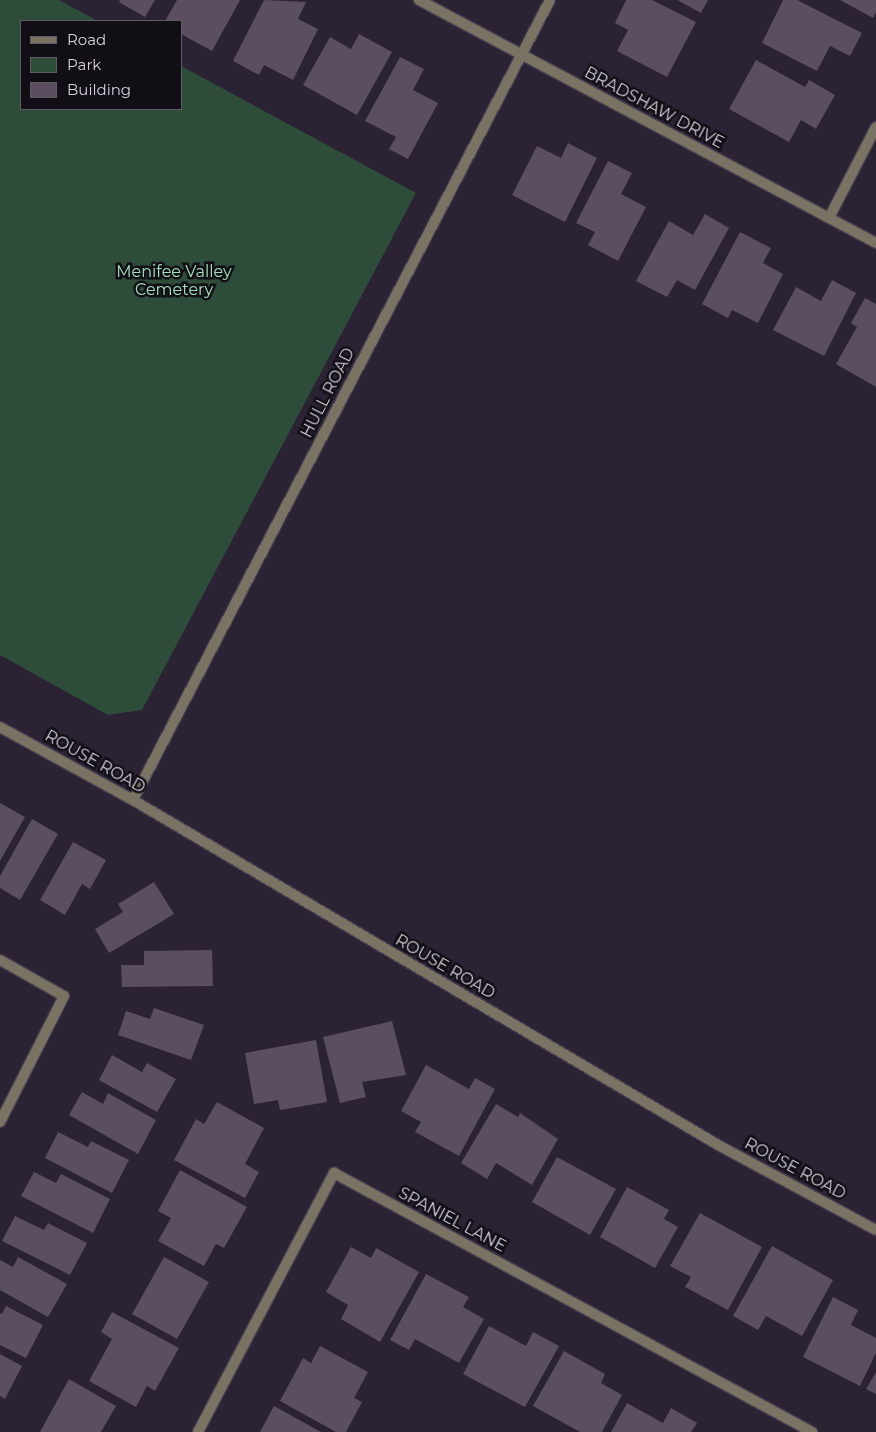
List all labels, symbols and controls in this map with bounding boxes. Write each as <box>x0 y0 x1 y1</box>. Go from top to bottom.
legend <box>20 20 182 110</box>
text: Road <box>67 30 106 49</box>
text: Park <box>67 55 101 74</box>
street label: BRADSHAW DRIVE <box>581 63 727 153</box>
text: Building <box>67 80 131 99</box>
park label: Menifee Valley Cemetery <box>116 262 232 300</box>
street label: HULL ROAD <box>297 345 359 441</box>
street label: ROUSE ROAD <box>41 726 149 798</box>
street label: ROUSE ROAD <box>392 931 498 1003</box>
street label: ROUSE ROAD <box>741 1134 849 1204</box>
street label: SPANIEL LANE <box>395 1184 509 1256</box>

